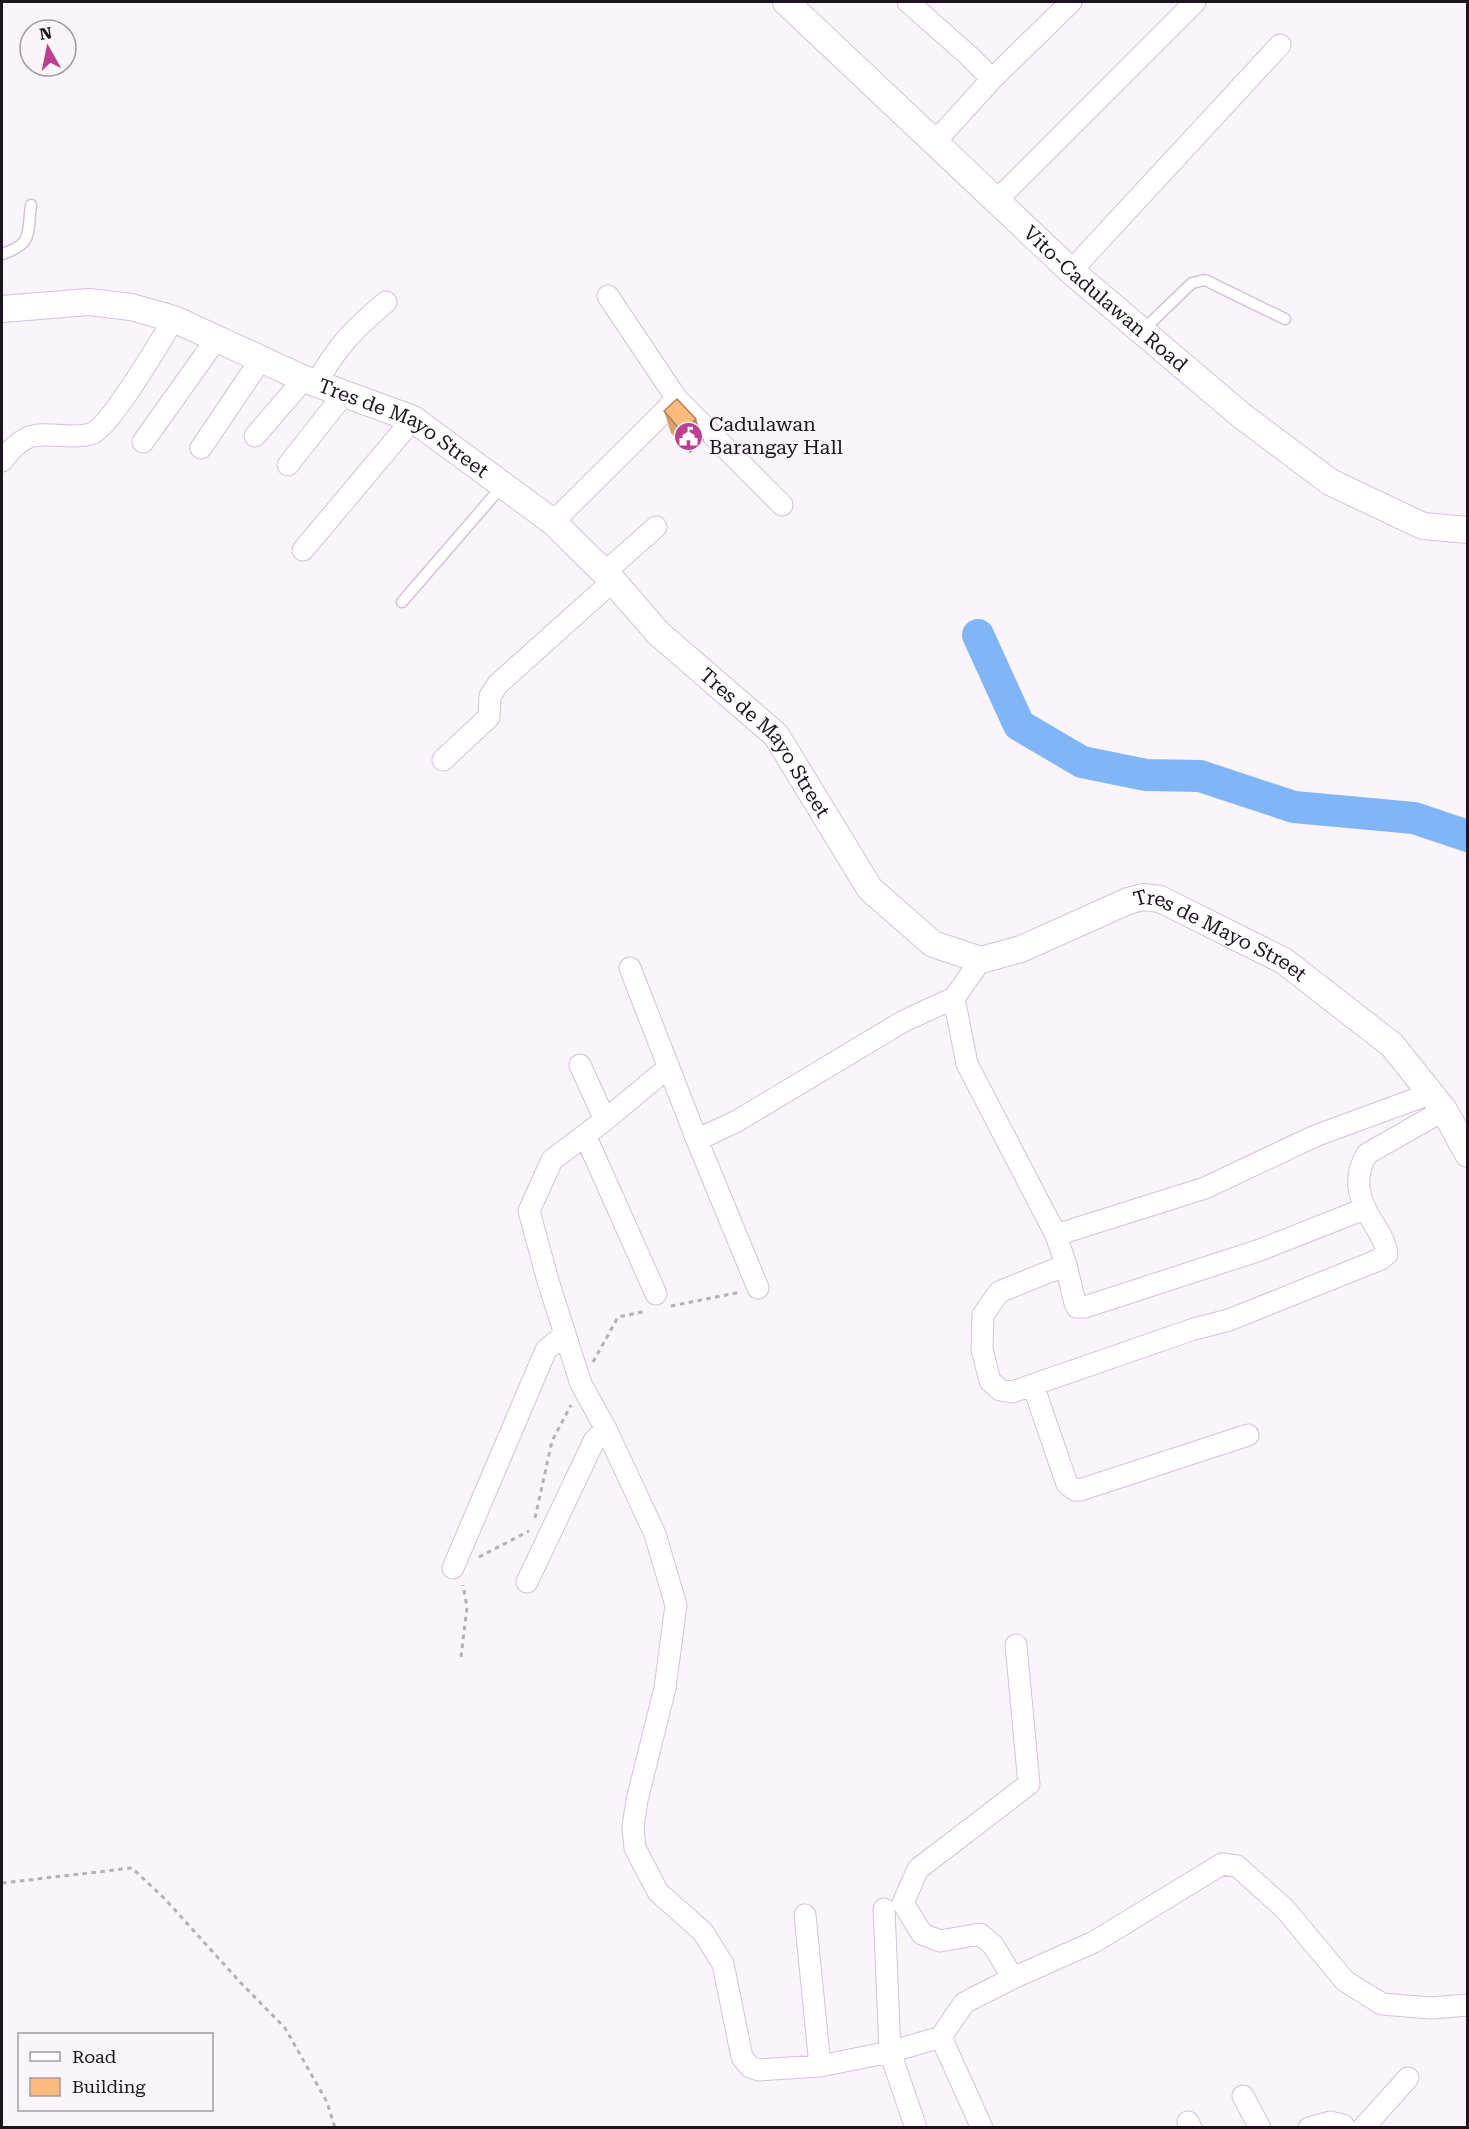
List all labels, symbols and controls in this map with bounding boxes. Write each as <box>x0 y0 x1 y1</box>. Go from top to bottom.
north arrow <box>18 18 78 78</box>
text: N <box>38 23 53 44</box>
street label: Vito-Cadulawan Road <box>1019 220 1193 377</box>
street label: Tres de Mayo Street <box>315 373 494 483</box>
place label: Cadulawan Barangay Hall <box>709 412 843 459</box>
public building icon: Cadulawan Barangay Hall <box>672 420 704 452</box>
street label: Tres de Mayo Street <box>695 663 836 822</box>
street label: Tres de Mayo Street <box>1131 884 1312 987</box>
legend <box>18 2033 213 2111</box>
text: Road <box>72 2046 117 2067</box>
text: Building <box>72 2076 146 2097</box>

